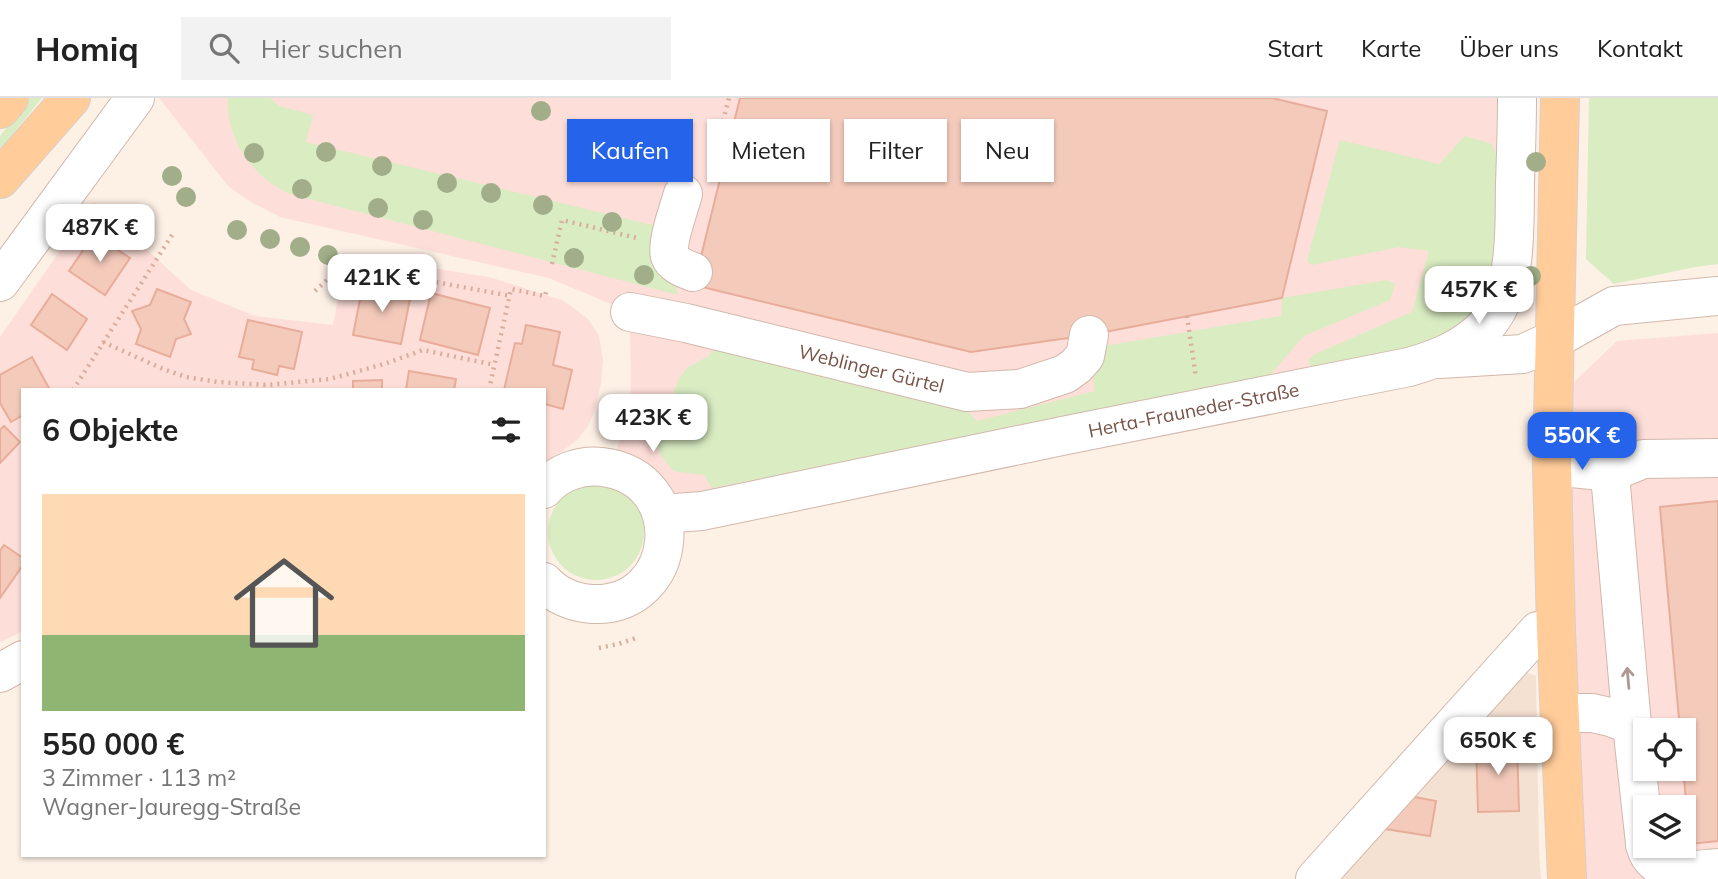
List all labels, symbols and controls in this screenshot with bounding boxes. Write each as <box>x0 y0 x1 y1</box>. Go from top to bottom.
search box <box>181 17 671 80</box>
text: Homiq <box>35 28 139 69</box>
icon: search <box>205 29 243 67</box>
text: Hier suchen <box>261 32 403 65</box>
text: Start <box>1267 33 1323 63</box>
text: Karte <box>1361 33 1421 63</box>
text: Über uns <box>1459 33 1559 63</box>
text: Kontakt <box>1597 33 1683 63</box>
chip: Kaufen <box>567 119 693 182</box>
chip: Mieten <box>707 119 830 182</box>
chip: Filter <box>844 119 947 182</box>
chip: Neu <box>961 119 1054 182</box>
pin: 487K € <box>43 204 157 264</box>
text: 487K € <box>62 212 138 241</box>
pin: 421K € <box>325 254 439 314</box>
text: 421K € <box>344 262 420 291</box>
pin: 457K € <box>1422 266 1536 326</box>
text: 457K € <box>1441 274 1517 303</box>
street label: Weblinger Gürtel <box>796 339 947 398</box>
street label: Herta-Frauneder-Straße <box>1086 377 1301 443</box>
pin: 423K € <box>596 394 710 454</box>
text: 423K € <box>615 402 691 431</box>
text: 6 Objekte <box>42 411 178 449</box>
icon: filters <box>487 411 525 449</box>
pin: 550K € <box>1525 412 1639 472</box>
text: 550K € <box>1544 420 1620 449</box>
icon: home <box>221 540 347 666</box>
one-way arrow <box>1621 667 1634 690</box>
pin: 650K € <box>1441 718 1555 777</box>
map controls <box>1633 718 1696 858</box>
button: locate <box>1633 718 1696 781</box>
text: 550 000 € <box>42 725 184 763</box>
text: 650K € <box>1460 725 1536 754</box>
text: 3 Zimmer · 113 m² <box>42 763 236 792</box>
text: Wagner-Jauregg-Straße <box>42 792 301 821</box>
button: layers <box>1633 795 1696 858</box>

